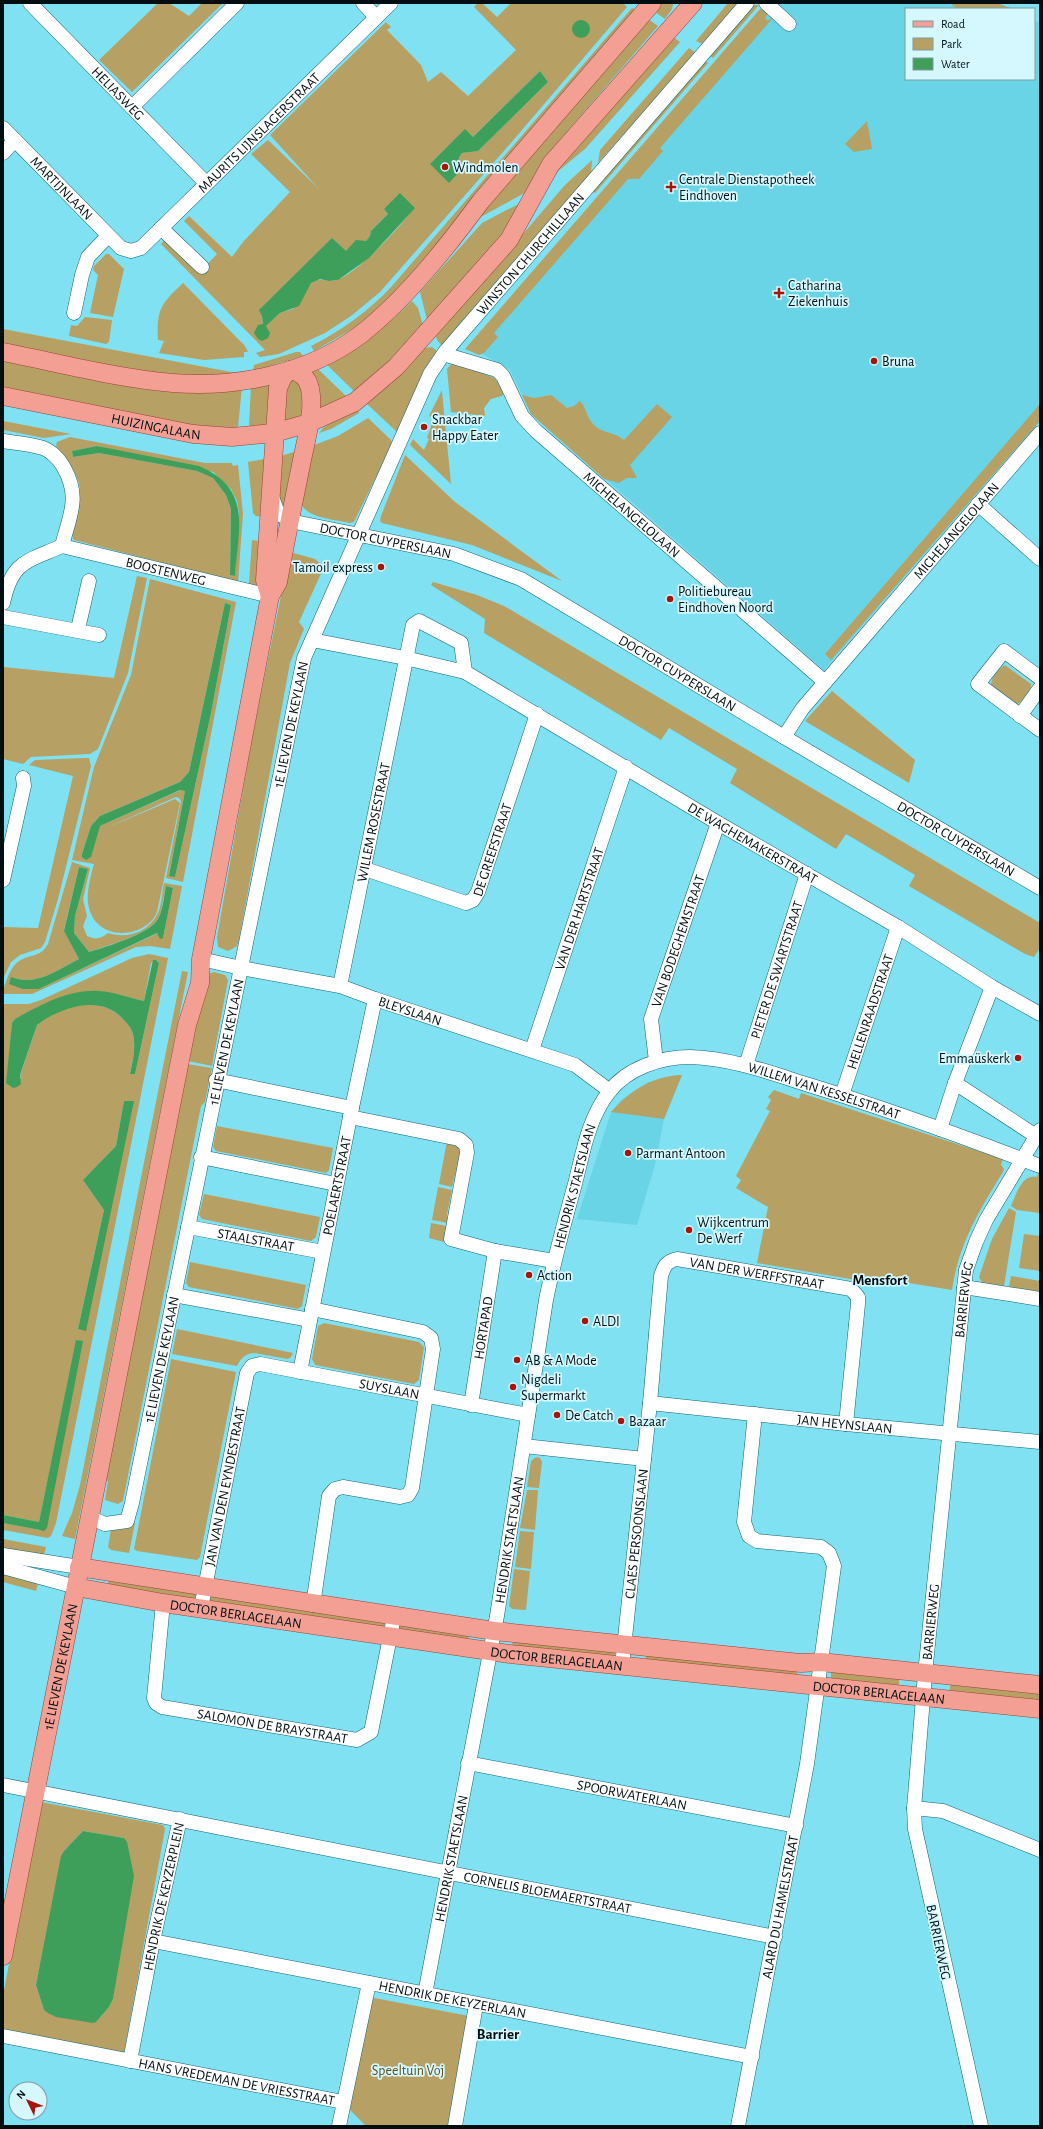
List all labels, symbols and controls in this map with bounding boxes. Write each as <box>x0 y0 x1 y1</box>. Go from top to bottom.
legend <box>905 8 1035 80</box>
text: Road <box>941 18 965 30</box>
text: Park <box>941 38 962 50</box>
text: Water <box>941 58 970 70</box>
street label: HELIASWEG <box>89 65 146 123</box>
street label: MAURITS LIJNSLAGERSTRAAT <box>196 71 323 196</box>
street label: MARTIJNLAAN <box>27 154 95 223</box>
place label: Windmolen <box>453 161 519 175</box>
marker: Windmolen <box>440 162 450 172</box>
place label: Centrale Dienstapotheek Eindhoven <box>679 173 815 203</box>
marker: Centrale Dienstapotheek Eindhoven <box>666 182 676 192</box>
street label: WINSTON CHURCHILLLAAN <box>474 191 587 318</box>
place label: Catharina Ziekenhuis <box>788 279 848 309</box>
marker: Catharina Ziekenhuis <box>773 287 785 299</box>
place label: Bruna <box>882 355 915 369</box>
marker: Bruna <box>869 356 879 366</box>
street label: HUIZINGALAAN <box>110 412 201 443</box>
place label: Snackbar Happy Eater <box>432 413 499 443</box>
marker: Snackbar Happy Eater <box>419 422 429 432</box>
street label: MICHELANGELOLAAN <box>581 470 682 561</box>
street label: MICHELANGELOLAAN <box>911 480 1002 582</box>
street label: DOCTOR CUYPERSLAAN <box>318 521 452 561</box>
street label: BOOSTENWEG <box>124 556 207 588</box>
place label: Tamoil express <box>293 561 373 575</box>
marker: Tamoil express <box>376 562 386 572</box>
place label: Politiebureau Eindhoven Noord <box>678 585 773 615</box>
marker: Politiebureau Eindhoven Noord <box>665 594 675 604</box>
street label: DOCTOR CUYPERSLAAN <box>616 633 738 714</box>
street label: 1E LIEVEN DE KEYLAAN <box>272 660 311 789</box>
street label: WILLEM ROSESTRAAT <box>355 762 393 883</box>
street label: DOCTOR CUYPERSLAAN <box>894 799 1017 879</box>
street label: DE WAGHEMAKERSTRAAT <box>685 801 820 887</box>
street label: DE GREEFSTRAAT <box>471 802 515 899</box>
street label: VAN DER HARTSTRAAT <box>553 846 607 972</box>
street label: VAN BODEGHEMSTRAAT <box>650 873 708 1009</box>
street label: PIETER DE SWARTSTRAAT <box>749 899 806 1041</box>
street label: HELLENRAADSTRAAT <box>845 952 897 1071</box>
street label: 1E LIEVEN DE KEYLAAN <box>207 978 247 1106</box>
street label: BLEYSLAAN <box>376 995 443 1028</box>
place label: Emmaüskerk <box>939 1052 1011 1066</box>
marker: Emmaüskerk <box>1013 1053 1023 1063</box>
street label: WILLEM VAN KESSELSTRAAT <box>746 1060 902 1122</box>
street label: HENDRIK STAETSLAAN <box>552 1122 599 1250</box>
street label: POELAERTSTRAAT <box>321 1135 354 1237</box>
place label: Parmant Antoon <box>636 1147 726 1161</box>
marker: Parmant Antoon <box>623 1148 633 1158</box>
place label: Wijkcentrum De Werf <box>697 1216 769 1246</box>
marker: Wijkcentrum De Werf <box>684 1225 694 1235</box>
street label: STAALSTRAAT <box>216 1227 295 1255</box>
street label: VAN DER WERFFSTRAAT <box>689 1255 825 1292</box>
street label: BARRIERWEG <box>953 1260 976 1339</box>
place label: Action <box>537 1269 572 1283</box>
marker: Action <box>524 1270 534 1280</box>
district label: Mensfort <box>853 1273 907 1288</box>
street label: 1E LIEVEN DE KEYLAAN <box>143 1295 182 1424</box>
street label: HORTAPAD <box>472 1296 496 1360</box>
place label: ALDI <box>593 1315 620 1329</box>
marker: ALDI <box>580 1316 590 1326</box>
place label: AB & A Mode <box>525 1354 597 1368</box>
marker: AB & A Mode <box>512 1355 522 1365</box>
place label: Nigdeli Supermarkt <box>521 1373 586 1403</box>
street label: SUYSLAAN <box>358 1377 420 1402</box>
marker: Nigdeli Supermarkt <box>508 1382 518 1392</box>
street label: JAN VAN DEN EYNDESTRAAT <box>203 1405 248 1568</box>
place label: De Catch <box>565 1409 614 1423</box>
marker: De Catch <box>552 1410 562 1420</box>
street label: JAN HEYNSLAAN <box>796 1413 893 1436</box>
place label: Bazaar <box>629 1415 667 1429</box>
marker: Bazaar <box>616 1416 626 1426</box>
street label: CLAES PERSOONSLAAN <box>623 1468 651 1600</box>
street label: HENDRIK STAETSLAAN <box>493 1475 527 1604</box>
street label: BARRIERWEG <box>920 1583 942 1661</box>
street label: DOCTOR BERLAGELAAN <box>169 1598 302 1631</box>
street label: 1E LIEVEN DE KEYLAAN <box>42 1603 80 1731</box>
street label: DOCTOR BERLAGELAAN <box>489 1645 623 1674</box>
street label: DOCTOR BERLAGELAAN <box>812 1679 946 1707</box>
street label: SALOMON DE BRAYSTRAAT <box>196 1707 349 1746</box>
street label: SPOORWATERLAAN <box>576 1778 688 1813</box>
street label: HENDRIK STAETSLAAN <box>433 1794 471 1923</box>
street label: HENDRIK DE KEYZERPLEIN <box>141 1821 187 1972</box>
street label: ALARD DU HAMELSTRAAT <box>760 1834 801 1980</box>
street label: CORNELIS BLOEMAERTSTRAAT <box>462 1870 632 1917</box>
street label: BARRIERWEG <box>923 1903 953 1981</box>
street label: HENDRIK DE KEYZERLAAN <box>377 1979 527 2021</box>
district label: Barrier <box>477 2027 520 2042</box>
street label: HANS VREDEMAN DE VRIESSTRAAT <box>137 2056 336 2108</box>
park label: Speeltuin Voj <box>372 2064 444 2078</box>
north arrow <box>8 2081 48 2121</box>
text: N <box>14 2088 28 2101</box>

